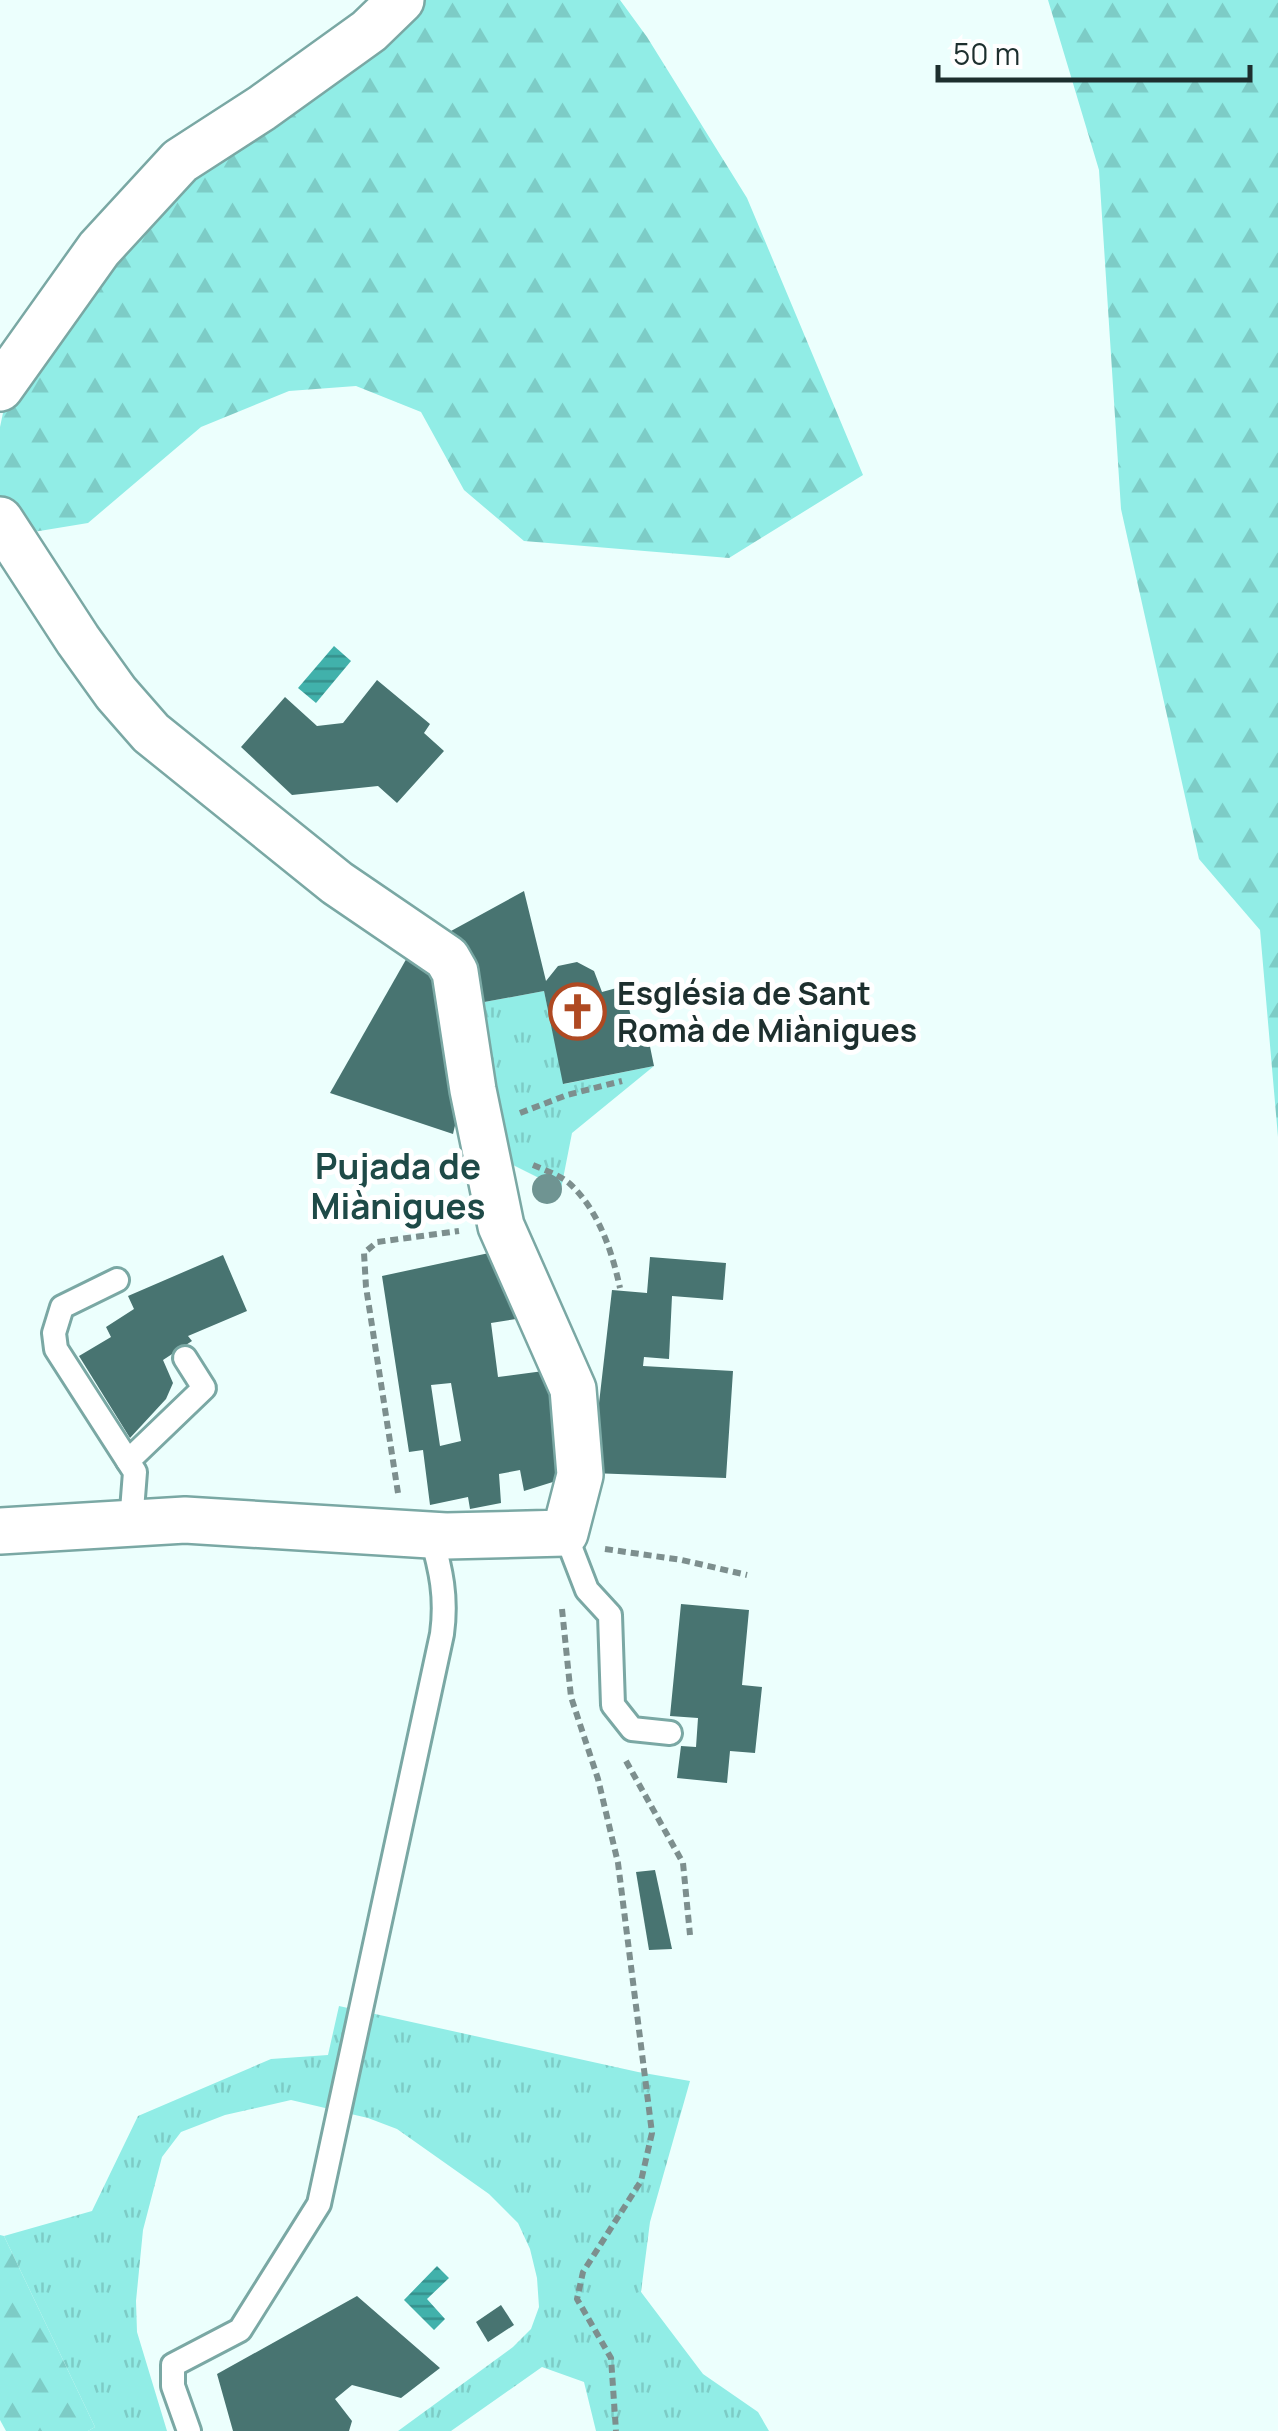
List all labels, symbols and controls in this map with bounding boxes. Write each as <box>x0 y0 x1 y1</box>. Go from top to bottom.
scale bar <box>938 20 1250 82</box>
text: 50 m <box>953 33 1020 74</box>
place label: Església de Sant Romà de Miànigues <box>617 971 917 1052</box>
church icon: Església de Sant Romà de Miànigues <box>548 982 608 1042</box>
district label: Pujada de Miànigues <box>310 1142 486 1230</box>

